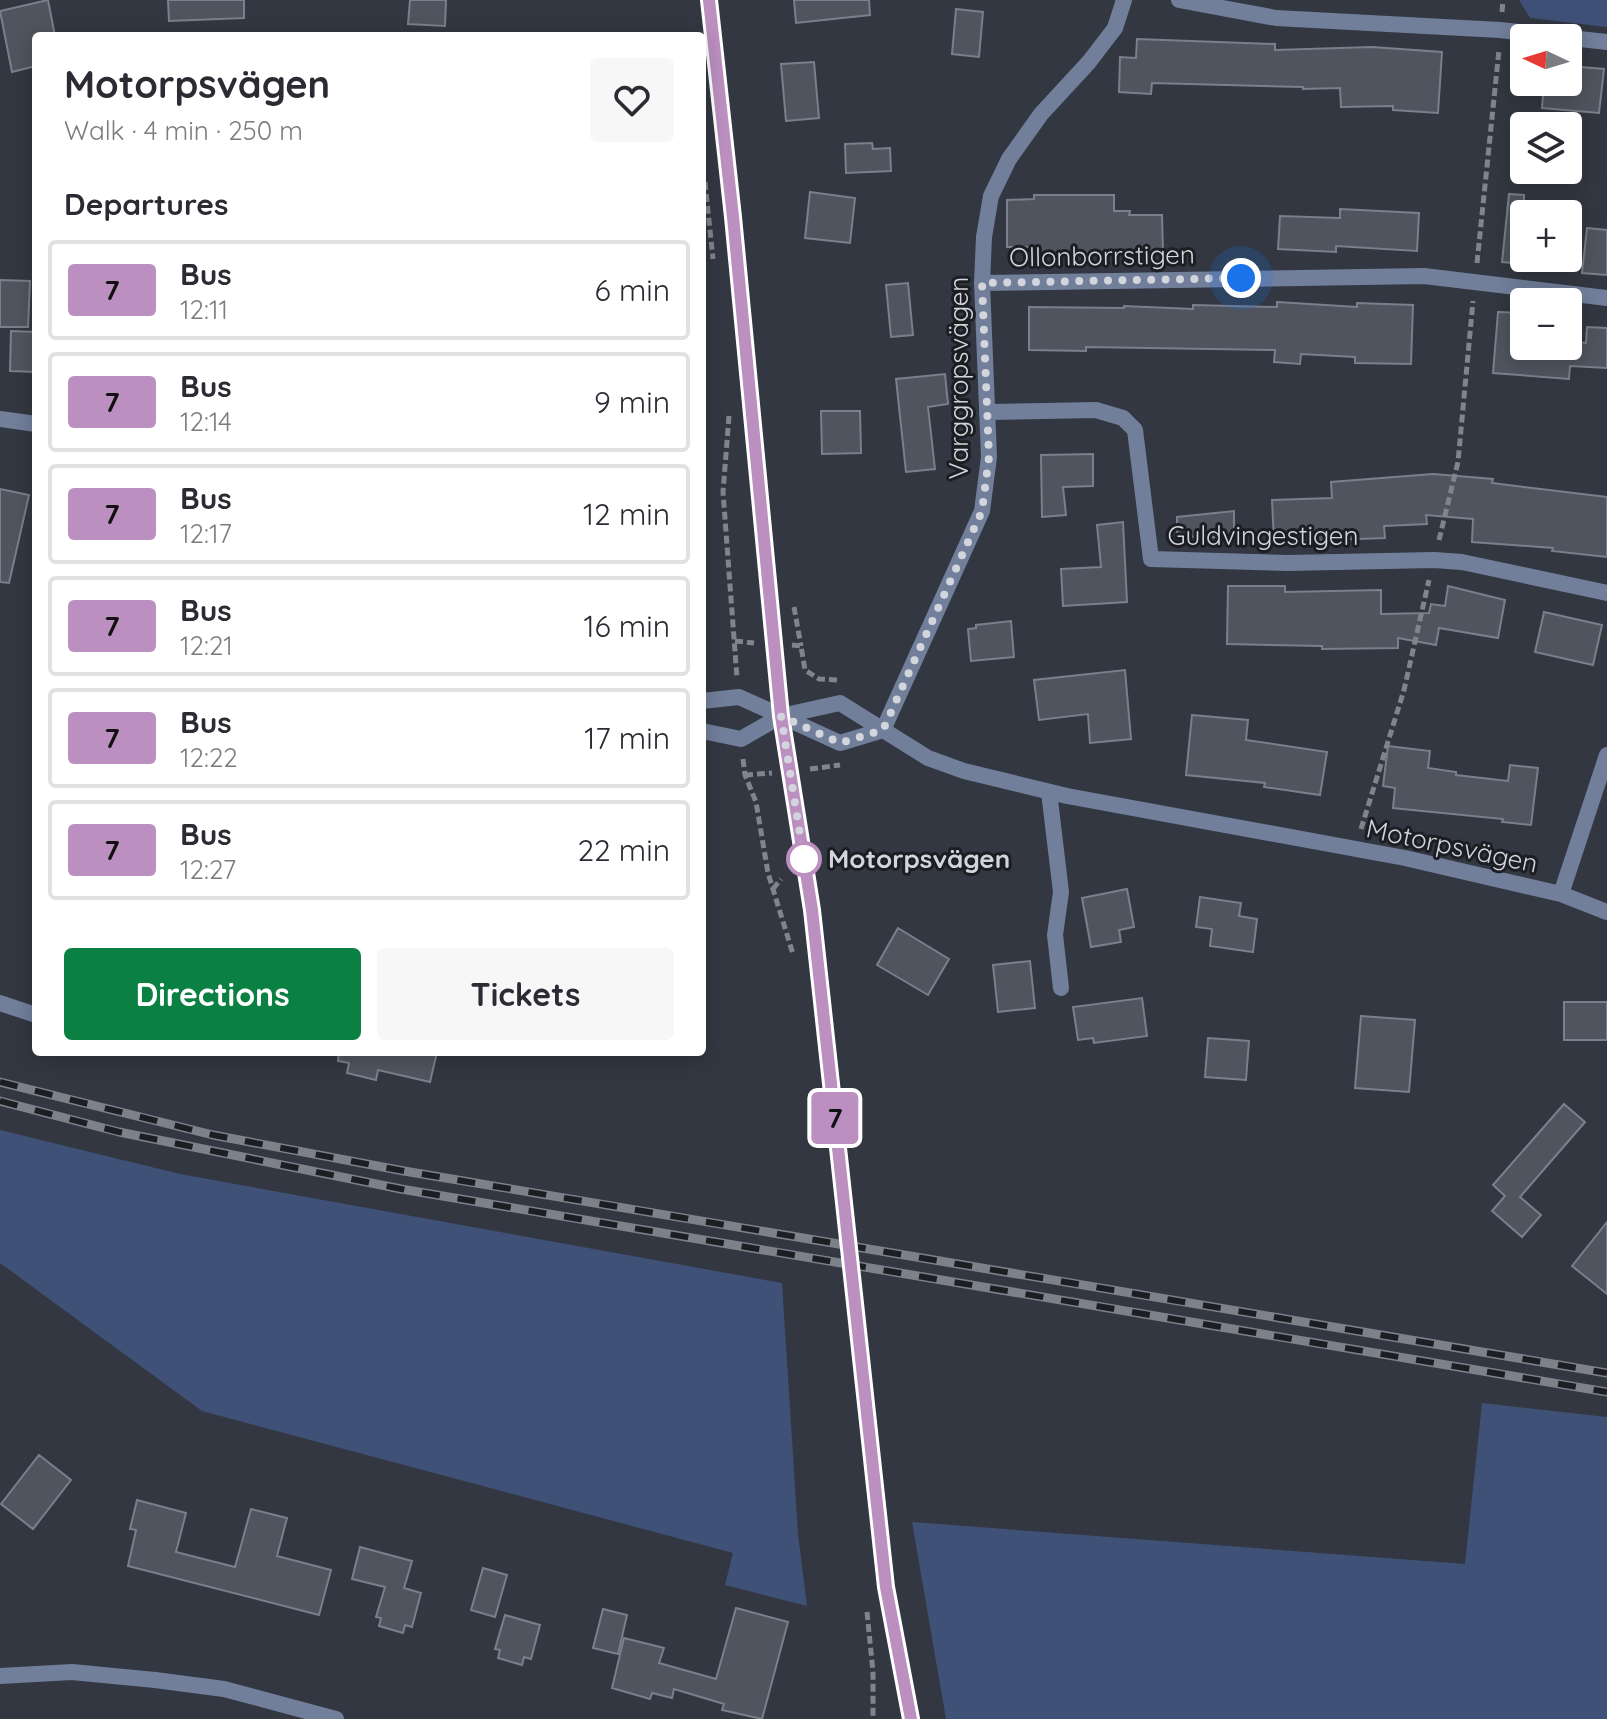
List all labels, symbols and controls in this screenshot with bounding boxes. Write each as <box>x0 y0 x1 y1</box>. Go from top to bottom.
north arrow <box>1510 24 1582 96</box>
map controls <box>1510 24 1582 360</box>
button: heart <box>590 58 674 142</box>
text: Motorpsvägen <box>64 60 330 108</box>
button: layers <box>1510 112 1582 184</box>
text: Walk · 4 min · 250 m <box>64 114 303 147</box>
text: Departures <box>64 185 229 223</box>
button: + <box>1510 200 1582 272</box>
street label: Ollonborrstigen <box>1009 237 1195 274</box>
text: Bus <box>180 255 232 293</box>
your location <box>1221 258 1261 298</box>
text: 6 min <box>595 271 670 309</box>
text: 7 <box>104 272 120 307</box>
street label: Varggropsvägen <box>942 277 975 479</box>
button: − <box>1510 288 1582 360</box>
text: 12:11 <box>180 293 228 326</box>
text: Bus <box>180 367 232 405</box>
text: 9 min <box>594 383 670 421</box>
text: 7 <box>104 384 120 419</box>
text: 12:14 <box>180 405 232 438</box>
text: Bus <box>180 479 232 517</box>
text: 12 min <box>583 495 670 533</box>
text: 7 <box>104 496 120 531</box>
text: 12:17 <box>180 517 232 550</box>
street label: Guldvingestigen <box>1167 519 1359 552</box>
text: Bus <box>180 591 232 629</box>
text: 16 min <box>583 607 670 645</box>
text: 7 <box>104 608 120 643</box>
text: 12:21 <box>180 629 233 662</box>
text: Bus <box>180 703 232 741</box>
text: 17 min <box>584 719 670 757</box>
text: 7 <box>104 720 120 755</box>
text: 12:22 <box>180 741 238 774</box>
street label: Motorpsvägen <box>1363 811 1541 880</box>
text: Bus <box>180 815 232 853</box>
text: 22 min <box>577 831 670 869</box>
text: 7 <box>104 832 120 867</box>
marker: Motorpsvägen <box>787 842 821 876</box>
place label: Motorpsvägen <box>828 842 1010 875</box>
text: 12:27 <box>180 853 236 886</box>
button: Directions <box>64 948 361 1040</box>
button: Tickets <box>377 948 674 1040</box>
line badge: 7 <box>809 1092 861 1144</box>
text: 7 <box>827 1100 843 1135</box>

